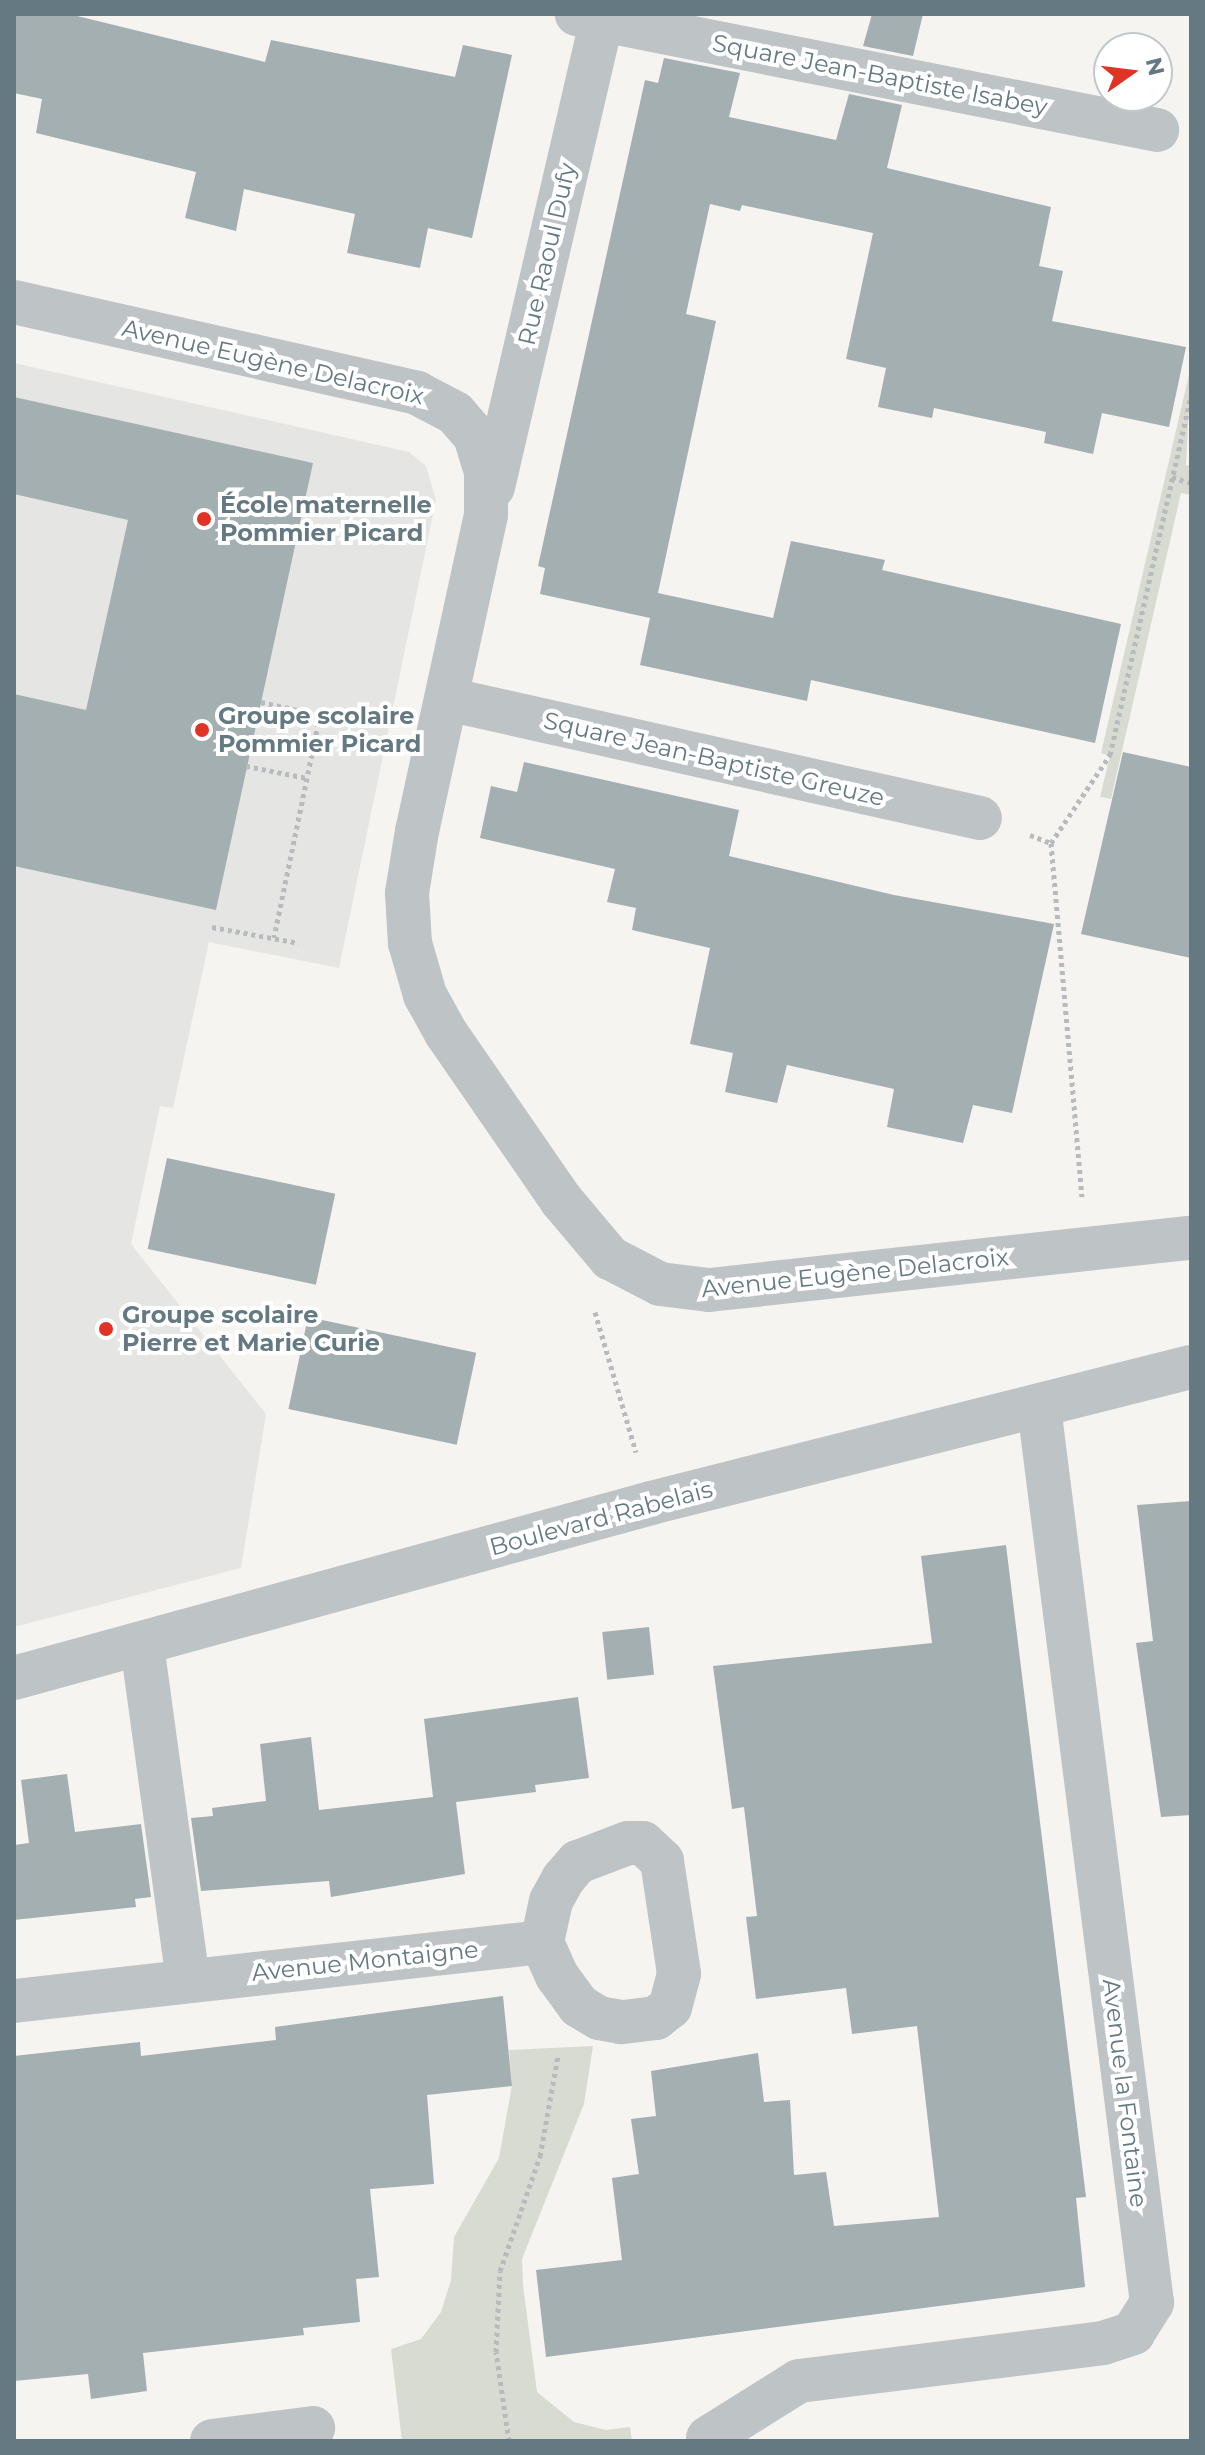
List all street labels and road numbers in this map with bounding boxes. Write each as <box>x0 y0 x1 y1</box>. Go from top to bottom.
street label: Square Jean-Baptiste Isabey <box>710 28 1050 122</box>
street label: Rue Raoul Dufy <box>512 160 582 348</box>
street label: Avenue Eugène Delacroix <box>119 313 427 411</box>
street label: Square Jean-Baptiste Greuze <box>541 706 887 812</box>
street label: Avenue Eugène Delacroix <box>700 1243 1010 1303</box>
street label: Boulevard Rabelais <box>486 1474 716 1562</box>
street label: Avenue Montaigne <box>250 1935 480 1987</box>
street label: Avenue la Fontaine <box>1097 1977 1153 2209</box>

